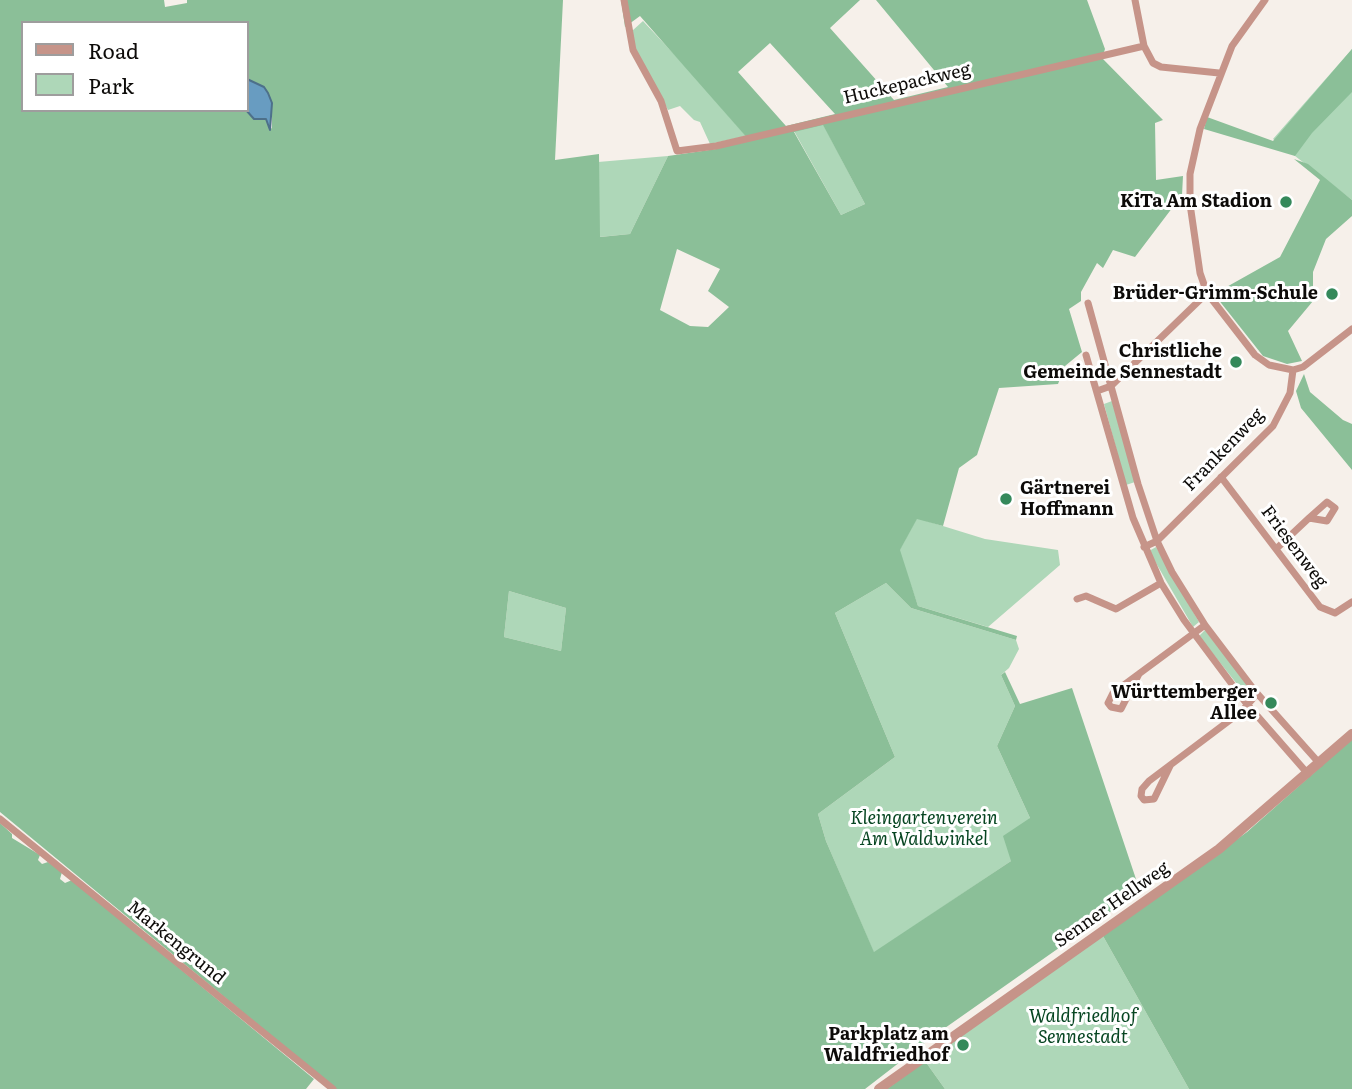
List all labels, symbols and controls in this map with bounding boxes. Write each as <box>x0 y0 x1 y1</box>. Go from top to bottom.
legend <box>21 21 248 112</box>
text: Road <box>88 34 139 65</box>
street label: Huckepackweg <box>841 59 973 109</box>
text: Park <box>88 69 134 100</box>
place label: KiTa Am Stadion <box>1120 191 1272 213</box>
marker: KiTa Am Stadion <box>1278 194 1294 210</box>
place label: Brüder-Grimm-Schule <box>1113 283 1318 305</box>
marker: Brüder-Grimm-Schule <box>1324 286 1340 302</box>
place label: Christliche Gemeinde Sennestadt <box>1023 341 1222 384</box>
marker: Christliche Gemeinde Sennestadt <box>1228 354 1244 370</box>
street label: Frankenweg <box>1179 404 1269 496</box>
place label: Gärtnerei Hoffmann <box>1020 478 1114 520</box>
marker: Gärtnerei Hoffmann <box>998 491 1014 507</box>
street label: Friesenweg <box>1256 502 1332 592</box>
place label: Württemberger Allee <box>1111 682 1257 724</box>
marker: Württemberger Allee <box>1263 695 1279 711</box>
park label: Kleingartenverein Am Waldwinkel <box>850 808 998 850</box>
street label: Senner Hellweg <box>1050 857 1174 953</box>
street label: Markengrund <box>123 897 229 989</box>
park label: Waldfriedhof Sennestadt <box>1029 1006 1137 1048</box>
place label: Parkplatz am Waldfriedhof <box>824 1024 949 1066</box>
marker: Parkplatz am Waldfriedhof <box>955 1037 971 1053</box>

